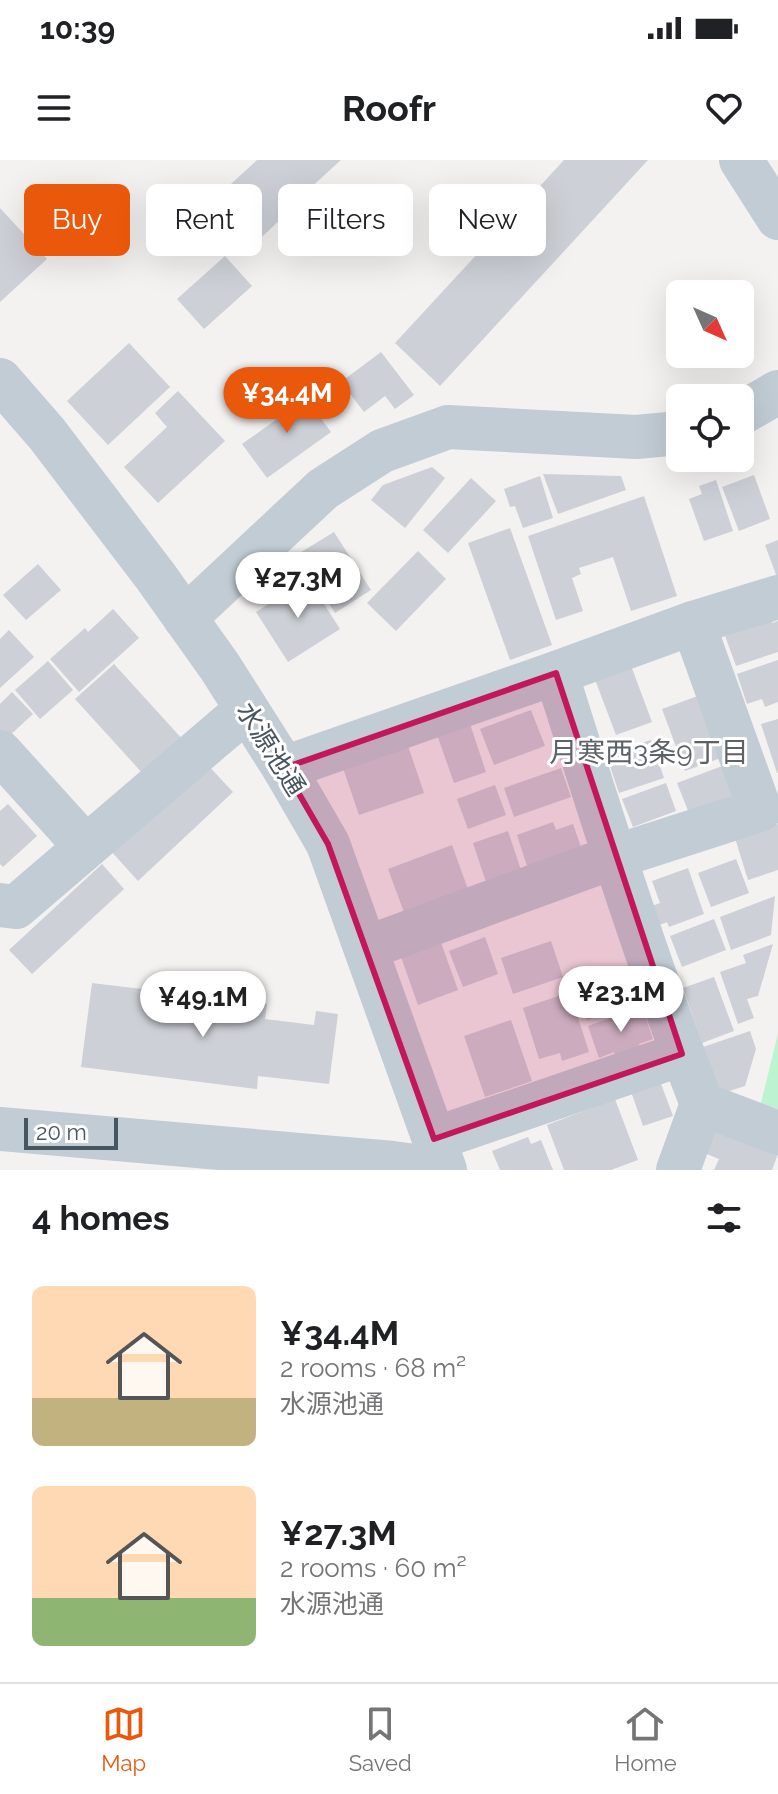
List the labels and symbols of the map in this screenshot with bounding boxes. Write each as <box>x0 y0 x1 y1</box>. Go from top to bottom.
north arrow <box>666 280 754 368</box>
pin: ¥34.4M <box>222 367 352 435</box>
pin: ¥27.3M <box>233 552 363 620</box>
street label: 水源池通 <box>231 697 311 801</box>
district label: 月寒西3条9丁目 <box>549 736 749 769</box>
pin: ¥23.1M <box>556 966 686 1034</box>
pin: ¥49.1M <box>138 971 268 1039</box>
scale bar <box>24 1114 118 1150</box>

